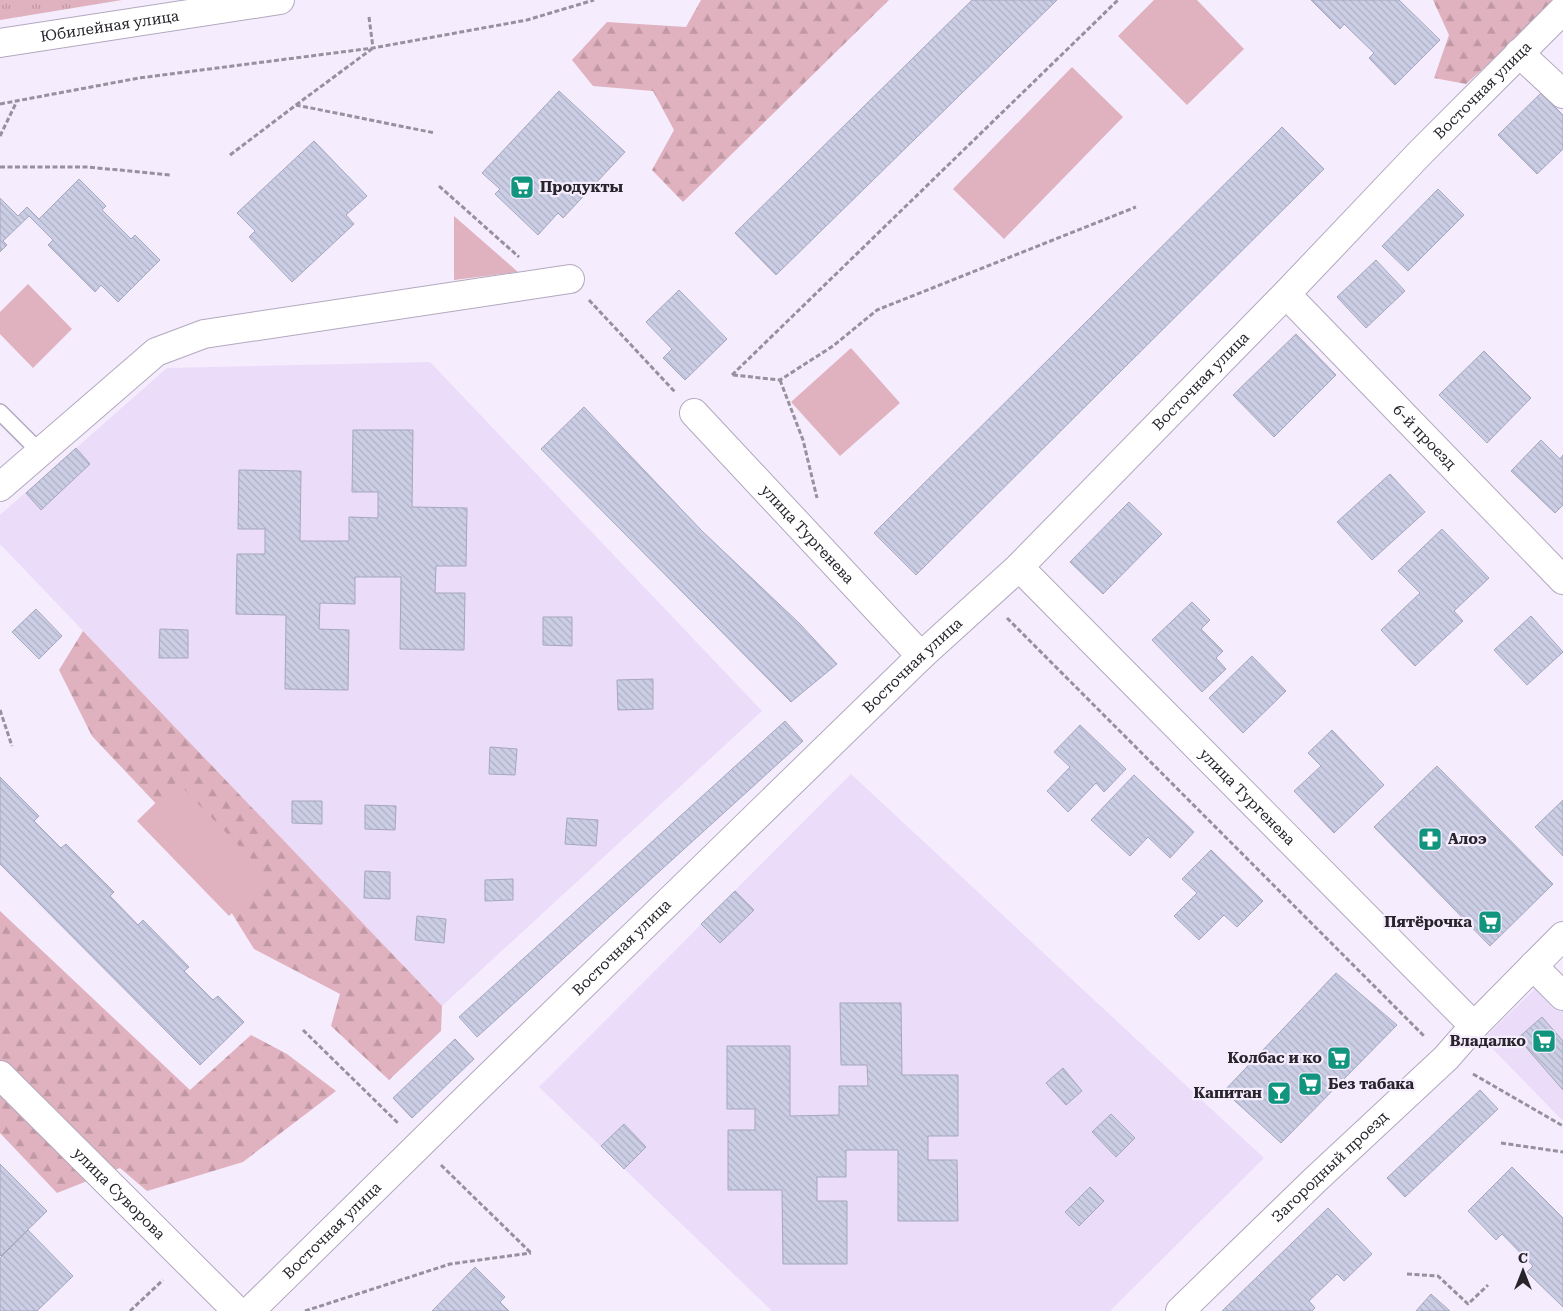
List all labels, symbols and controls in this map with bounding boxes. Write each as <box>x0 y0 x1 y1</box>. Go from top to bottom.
street label: Юбилейная улица <box>39 7 180 46</box>
street label: Восточная улица <box>1430 38 1535 143</box>
supermarket icon: Продукты <box>509 174 535 200</box>
place label: Продукты <box>540 178 624 196</box>
street label: Восточная улица <box>1149 328 1253 434</box>
street label: 6-й проезд <box>1389 401 1460 473</box>
street label: улица Тургенева <box>757 481 858 588</box>
street label: Восточная улица <box>859 614 966 717</box>
street label: улица Тургенева <box>1195 745 1299 849</box>
pharmacy icon: Алоэ <box>1417 826 1443 852</box>
place label: Алоэ <box>1448 830 1487 848</box>
street label: Восточная улица <box>569 895 675 999</box>
supermarket icon: Пятёрочка <box>1477 909 1503 935</box>
place label: Пятёрочка <box>1384 913 1472 931</box>
supermarket icon: Владалко <box>1531 1028 1557 1054</box>
place label: Владалко <box>1450 1032 1526 1050</box>
supermarket icon: Колбас и ко <box>1326 1045 1352 1071</box>
place label: Колбас и ко <box>1227 1049 1322 1067</box>
supermarket icon: Без табака <box>1297 1071 1323 1097</box>
place label: Без табака <box>1328 1075 1414 1093</box>
bar icon: Капитан <box>1266 1080 1292 1106</box>
place label: Капитан <box>1193 1084 1262 1102</box>
street label: Загородный проезд <box>1268 1107 1392 1226</box>
street label: улица Суворова <box>69 1144 169 1243</box>
street label: Восточная улица <box>279 1178 385 1283</box>
north arrow <box>1498 1246 1548 1296</box>
text: С <box>1518 1250 1528 1266</box>

